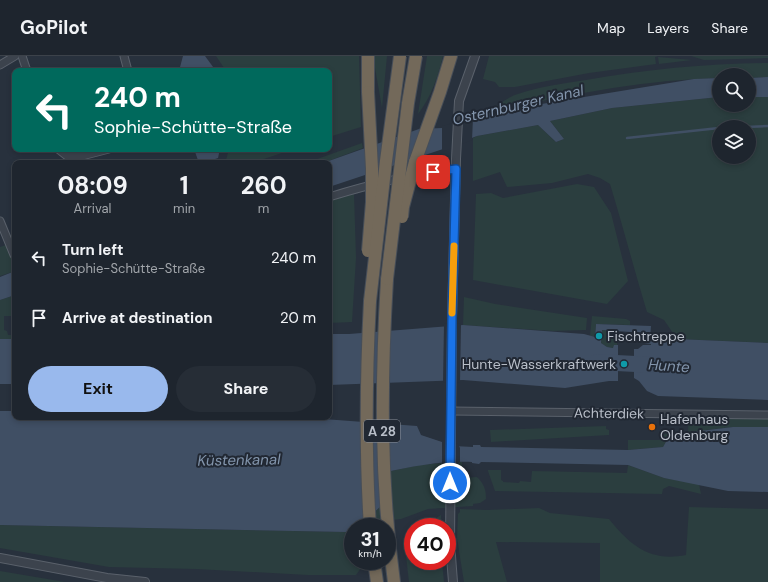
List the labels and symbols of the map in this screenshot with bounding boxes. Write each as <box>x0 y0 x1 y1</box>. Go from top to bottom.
water label: Osternburger Kanal <box>450 80 586 130</box>
pin <box>416 155 450 189</box>
place label: Fischtreppe <box>607 327 685 345</box>
marker: Fischtreppe <box>594 331 604 341</box>
place label: Hunte-Wasserkraftwerk <box>462 355 616 373</box>
water label: Hunte <box>648 355 691 377</box>
marker: Hunte-Wasserkraftwerk <box>619 359 629 369</box>
street label: Achterdiek <box>574 403 644 423</box>
place label: Hafenhaus Oldenburg <box>660 410 729 444</box>
road number: A 28 <box>364 420 400 442</box>
marker: Hafenhaus Oldenburg <box>647 422 657 432</box>
water label: Küstenkanal <box>197 449 281 471</box>
position arrow <box>429 462 471 504</box>
speed limit sign: 40 <box>404 518 456 570</box>

